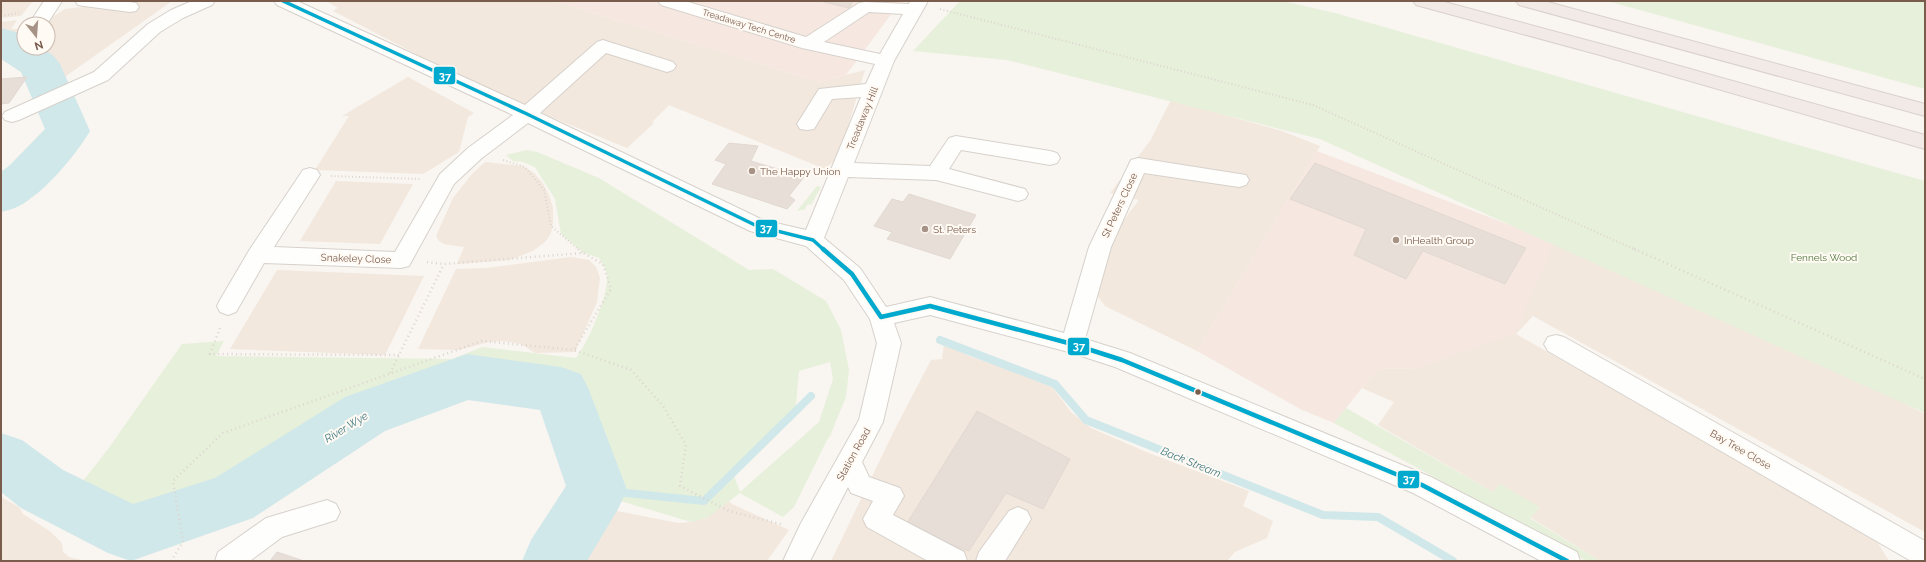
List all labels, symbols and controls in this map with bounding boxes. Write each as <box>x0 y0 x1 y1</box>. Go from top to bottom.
street label: Treadaway Tech Centre <box>701 7 798 45</box>
north arrow <box>16 16 56 56</box>
text: N <box>33 38 45 53</box>
line badge: 37 <box>433 66 456 85</box>
text: 37 <box>439 70 452 83</box>
street label: Treadaway Hill <box>845 85 880 151</box>
marker: The Happy Union <box>747 166 757 176</box>
place label: The Happy Union <box>760 166 840 177</box>
street label: St Peters Close <box>1100 171 1139 239</box>
line badge: 37 <box>755 219 778 238</box>
text: 37 <box>760 222 773 235</box>
marker: St. Peters <box>920 224 930 234</box>
place label: St. Peters <box>933 224 976 235</box>
marker: InHealth Group <box>1391 235 1401 245</box>
place label: InHealth Group <box>1404 235 1474 246</box>
street label: Snakeley Close <box>320 252 392 265</box>
park label: Fennels Wood <box>1791 252 1857 263</box>
line badge: 37 <box>1067 337 1090 356</box>
text: 37 <box>1073 340 1086 353</box>
unlabelled marker <box>1193 387 1203 397</box>
water label: River Wye <box>322 409 370 445</box>
street label: Station Road <box>834 426 872 483</box>
street label: Bay Tree Close <box>1708 428 1773 471</box>
water label: Back Stream <box>1159 445 1223 481</box>
line badge: 37 <box>1397 470 1420 489</box>
text: 37 <box>1403 473 1416 486</box>

